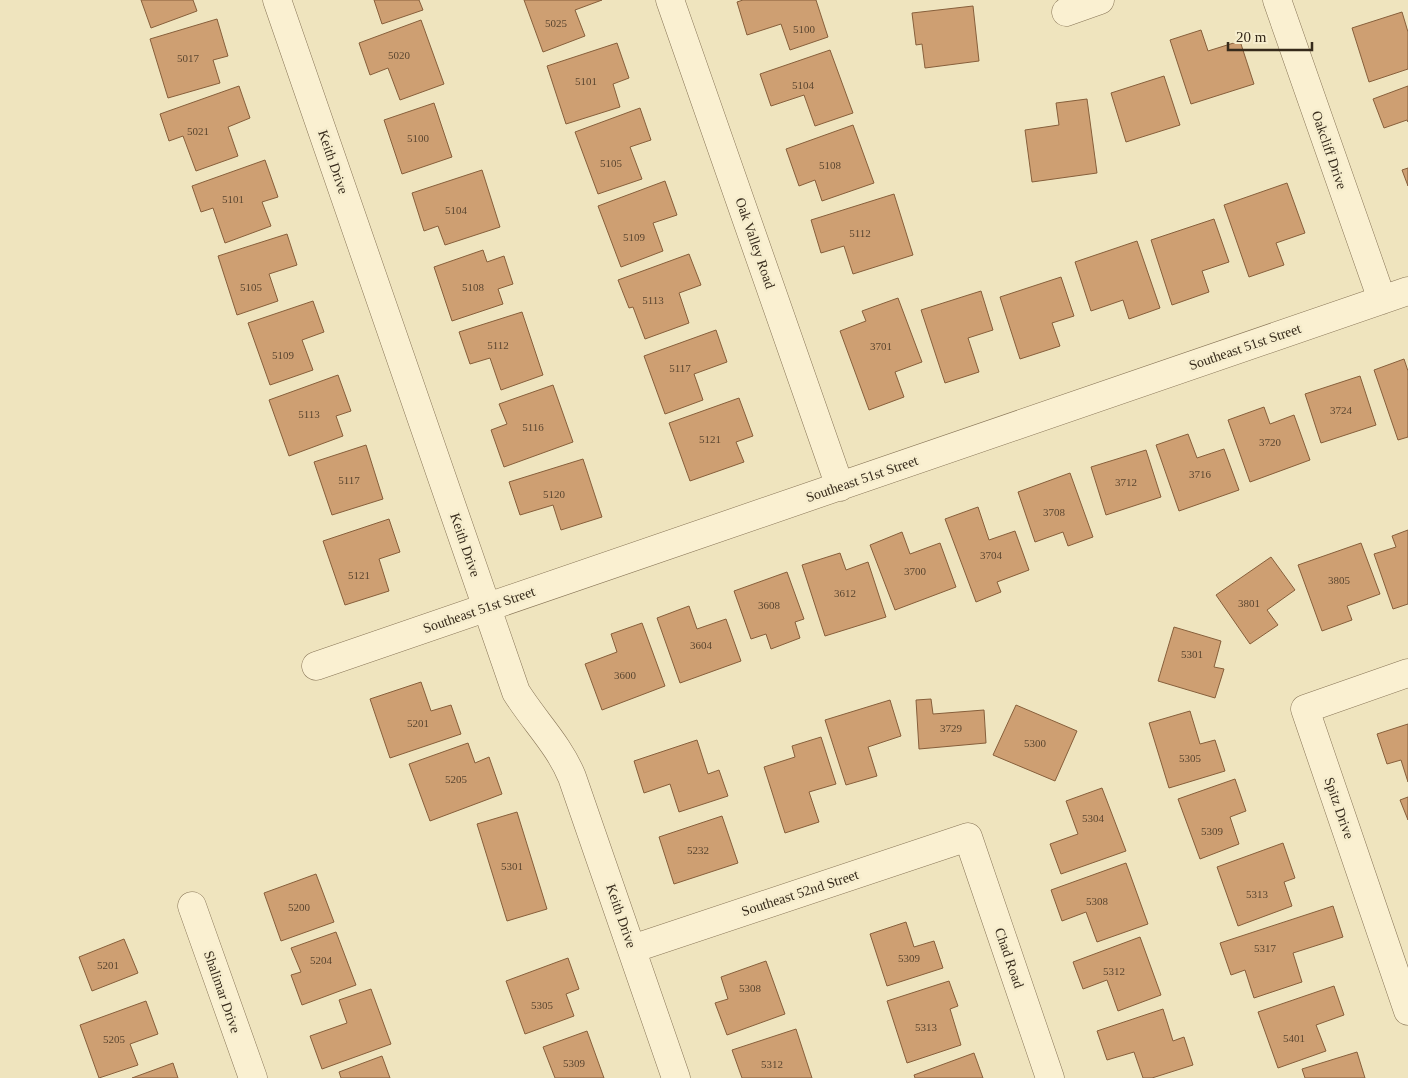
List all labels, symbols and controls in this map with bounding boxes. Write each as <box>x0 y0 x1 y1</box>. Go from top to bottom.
house number: 5025 <box>545 17 568 29</box>
scale bar <box>1228 20 1312 52</box>
house number: 5100 <box>793 23 816 35</box>
text: 20 m <box>1236 29 1267 45</box>
house number: 5020 <box>388 49 411 61</box>
house number: 5017 <box>177 52 200 64</box>
house number: 5101 <box>575 75 597 87</box>
house number: 5104 <box>792 79 815 91</box>
street label: Oakcliff Drive <box>1309 109 1349 191</box>
house number: 5021 <box>187 125 209 137</box>
street label: Keith Drive <box>315 128 351 196</box>
house number: 5100 <box>407 132 430 144</box>
house number: 5105 <box>600 157 623 169</box>
house number: 5108 <box>819 159 842 171</box>
house number: 5101 <box>222 193 244 205</box>
street label: Oak Valley Road <box>732 195 778 291</box>
house number: 5104 <box>445 204 468 216</box>
house number: 5112 <box>849 227 871 239</box>
house number: 5109 <box>623 231 646 243</box>
house number: 5105 <box>240 281 263 293</box>
house number: 5108 <box>462 281 485 293</box>
house number: 5113 <box>642 294 664 306</box>
street label: Southeast 51st Street <box>1187 321 1303 373</box>
house number: 5112 <box>487 339 509 351</box>
house number: 3701 <box>870 340 892 352</box>
house number: 5109 <box>272 349 295 361</box>
house number: 5117 <box>669 362 691 374</box>
house number: 3724 <box>1330 404 1353 416</box>
house number: 5113 <box>298 408 320 420</box>
house number: 5116 <box>522 421 544 433</box>
house number: 5121 <box>699 433 721 445</box>
house number: 3720 <box>1259 436 1282 448</box>
street label: Southeast 51st Street <box>804 453 920 505</box>
house number: 3716 <box>1189 468 1212 480</box>
house number: 5117 <box>338 474 360 486</box>
house number: 3712 <box>1115 476 1137 488</box>
house number: 5120 <box>543 488 566 500</box>
house number: 3708 <box>1043 506 1066 518</box>
street label: Keith Drive <box>447 511 483 579</box>
house number: 3704 <box>980 549 1003 561</box>
house number: 3700 <box>904 565 927 577</box>
house number: 5121 <box>348 569 370 581</box>
house number: 3805 <box>1328 574 1351 586</box>
street label: Southeast 51st Street <box>421 584 537 636</box>
house number: 3612 <box>834 587 856 599</box>
house number: 3801 <box>1238 597 1260 609</box>
house number: 3608 <box>758 599 781 611</box>
house number: 3604 <box>690 639 713 651</box>
house number: 5301 <box>1181 648 1203 660</box>
house number: 3600 <box>614 669 637 681</box>
house number: 5201 <box>407 717 429 729</box>
house number: 3729 <box>940 722 963 734</box>
house number: 5300 <box>1024 737 1047 749</box>
house number: 5305 <box>1179 752 1202 764</box>
house number: 5205 <box>445 773 468 785</box>
street label: Spitz Drive <box>1321 775 1357 841</box>
house number: 5304 <box>1082 812 1105 824</box>
house number: 5309 <box>1201 825 1224 837</box>
house number: 5232 <box>687 844 709 856</box>
house number: 5301 <box>501 860 523 872</box>
street label: Southeast 52nd Street <box>740 867 860 919</box>
street label: Keith Drive <box>603 882 639 950</box>
house number: 5313 <box>1246 888 1269 900</box>
house number: 5308 <box>1086 895 1109 907</box>
house number: 5200 <box>288 901 311 913</box>
street label: Chad Road <box>992 926 1026 990</box>
house number: 5317 <box>1254 942 1277 954</box>
street label: Shalimar Drive <box>201 949 243 1035</box>
house number: 5309 <box>898 952 921 964</box>
house number: 5204 <box>310 954 333 966</box>
house number: 5201 <box>97 959 119 971</box>
house number: 5312 <box>1103 965 1125 977</box>
house number: 5308 <box>739 982 762 994</box>
house number: 5305 <box>531 999 554 1011</box>
house number: 5313 <box>915 1021 938 1033</box>
house number: 5401 <box>1283 1032 1305 1044</box>
house number: 5205 <box>103 1033 126 1045</box>
house number: 5309 <box>563 1057 586 1069</box>
house number: 5312 <box>761 1058 783 1070</box>

